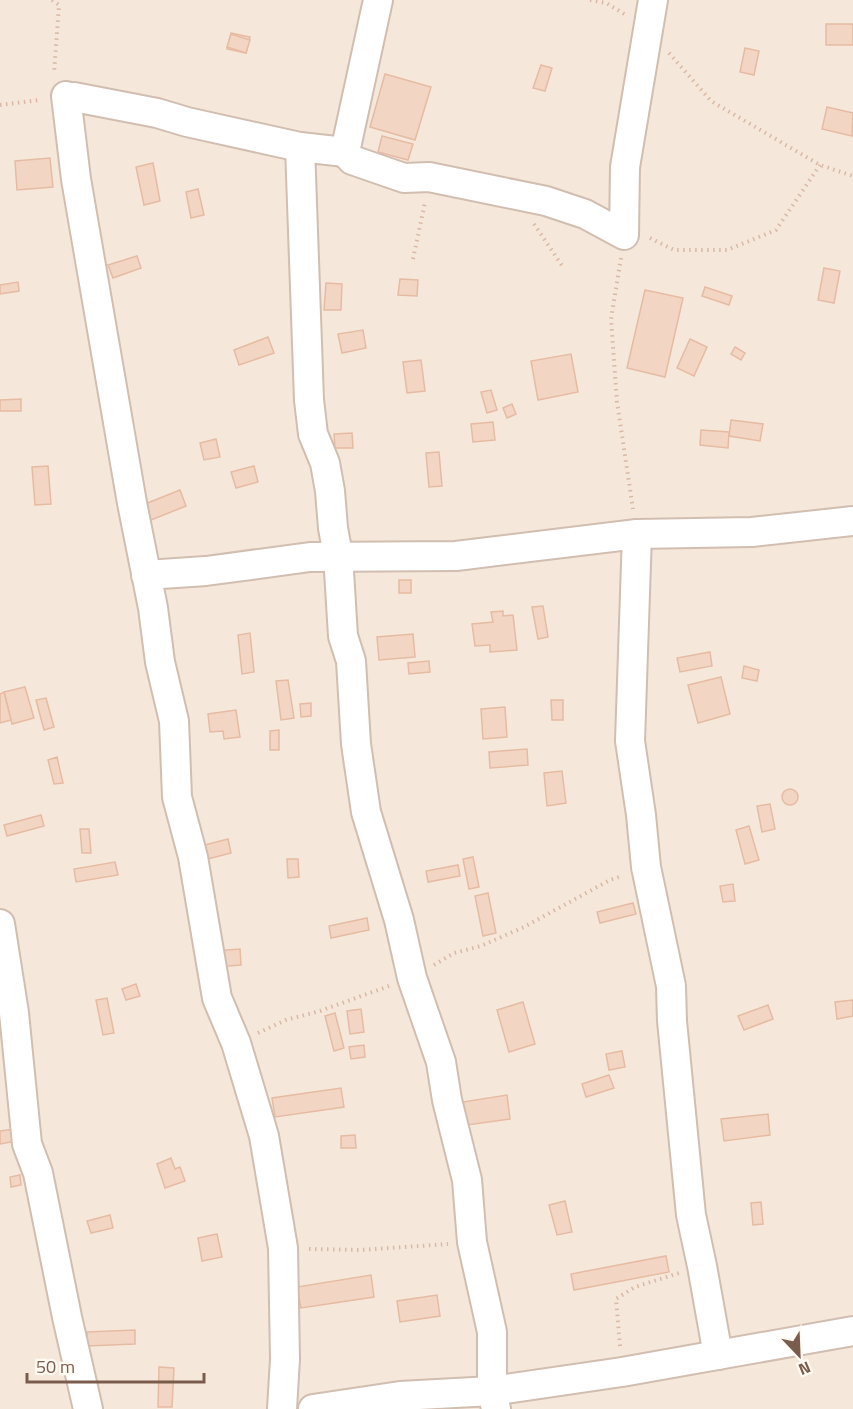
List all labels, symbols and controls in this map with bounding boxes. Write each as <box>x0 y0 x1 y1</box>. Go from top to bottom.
north arrow <box>769 1325 829 1385</box>
scale bar <box>27 1346 204 1384</box>
text: 50 m <box>36 1353 75 1380</box>
text: N <box>795 1356 815 1382</box>

